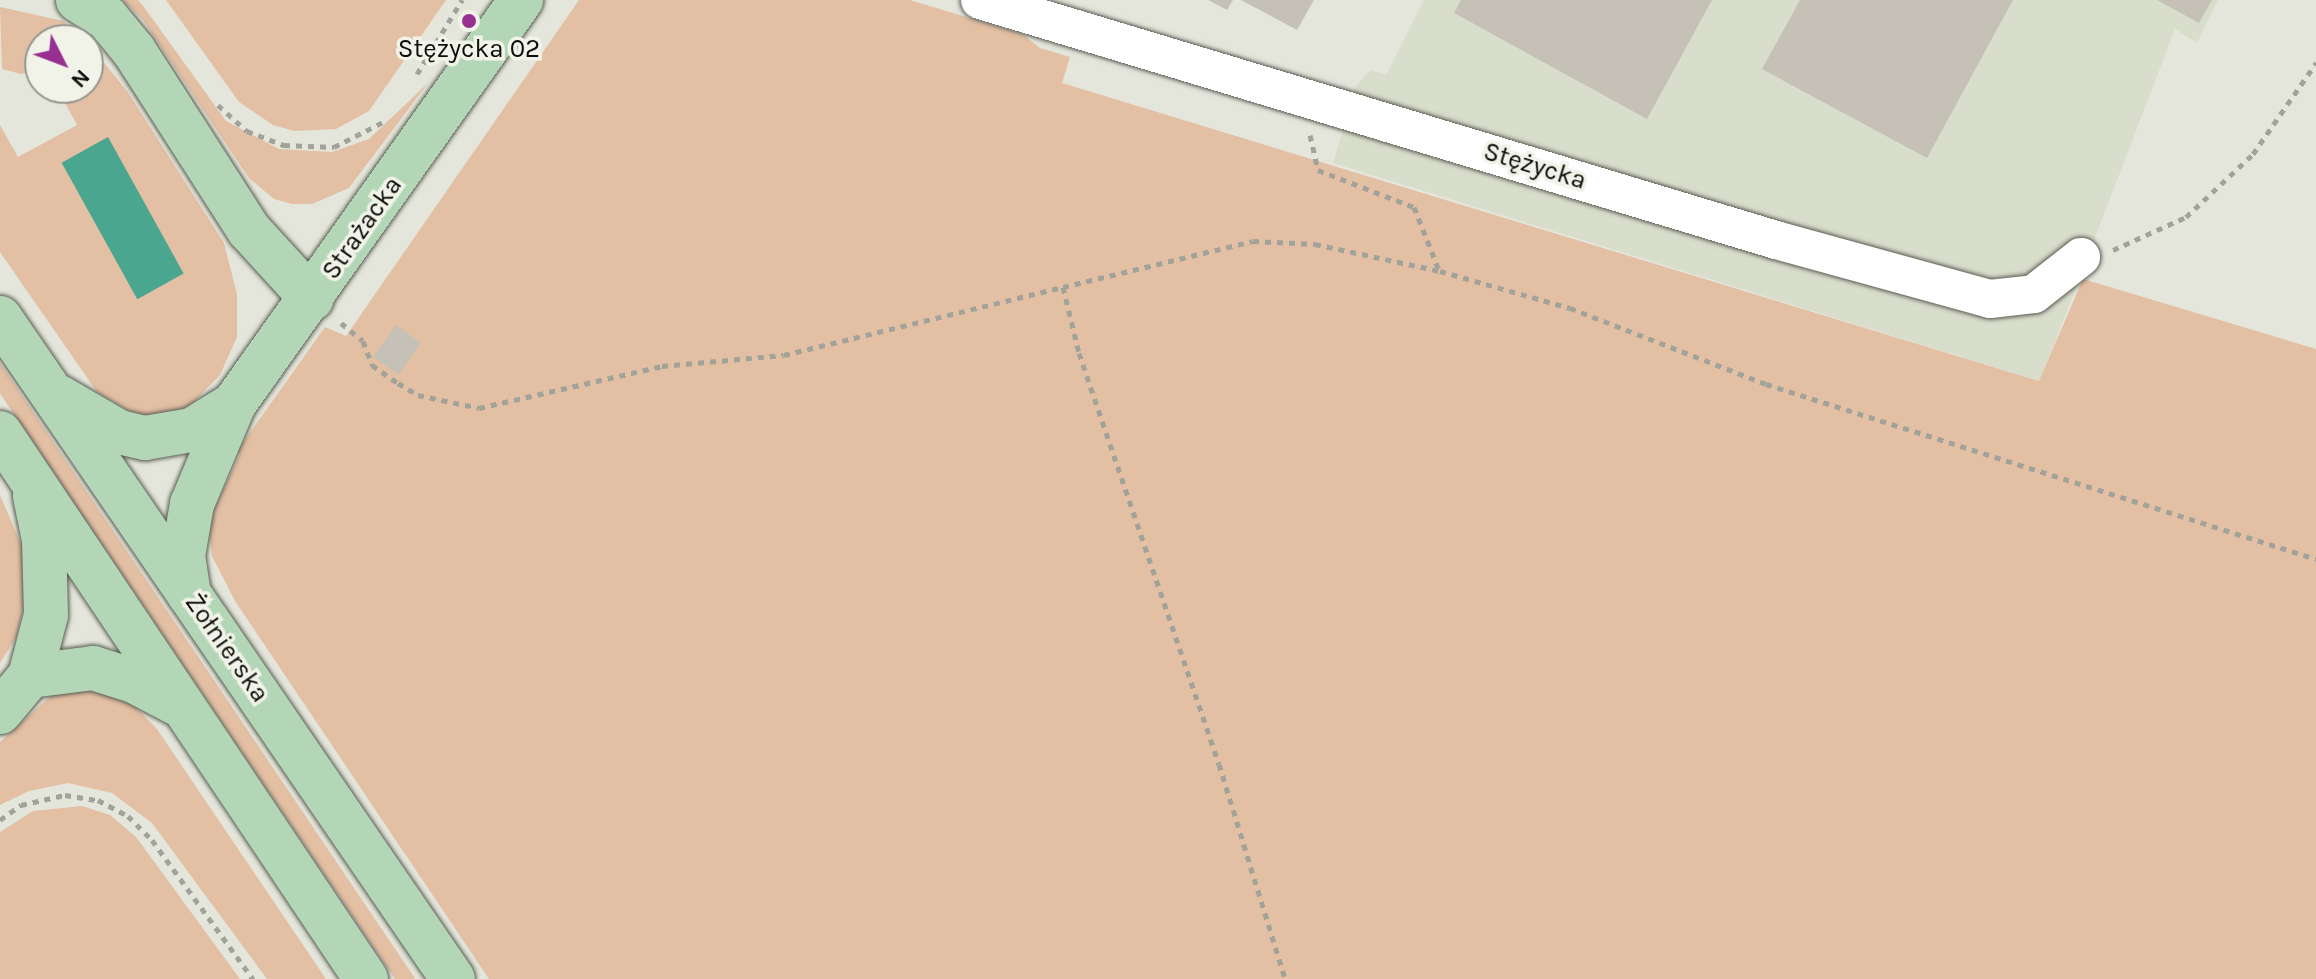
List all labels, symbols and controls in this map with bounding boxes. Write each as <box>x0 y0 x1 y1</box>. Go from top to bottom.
marker: Stężycka 02 <box>460 12 478 30</box>
north arrow <box>24 24 104 104</box>
place label: Stężycka 02 <box>398 33 540 65</box>
text: N <box>65 64 95 93</box>
street label: Stężycka <box>1480 136 1590 196</box>
street label: Strażacka <box>315 171 409 285</box>
street label: Żołnierska <box>178 588 276 708</box>

